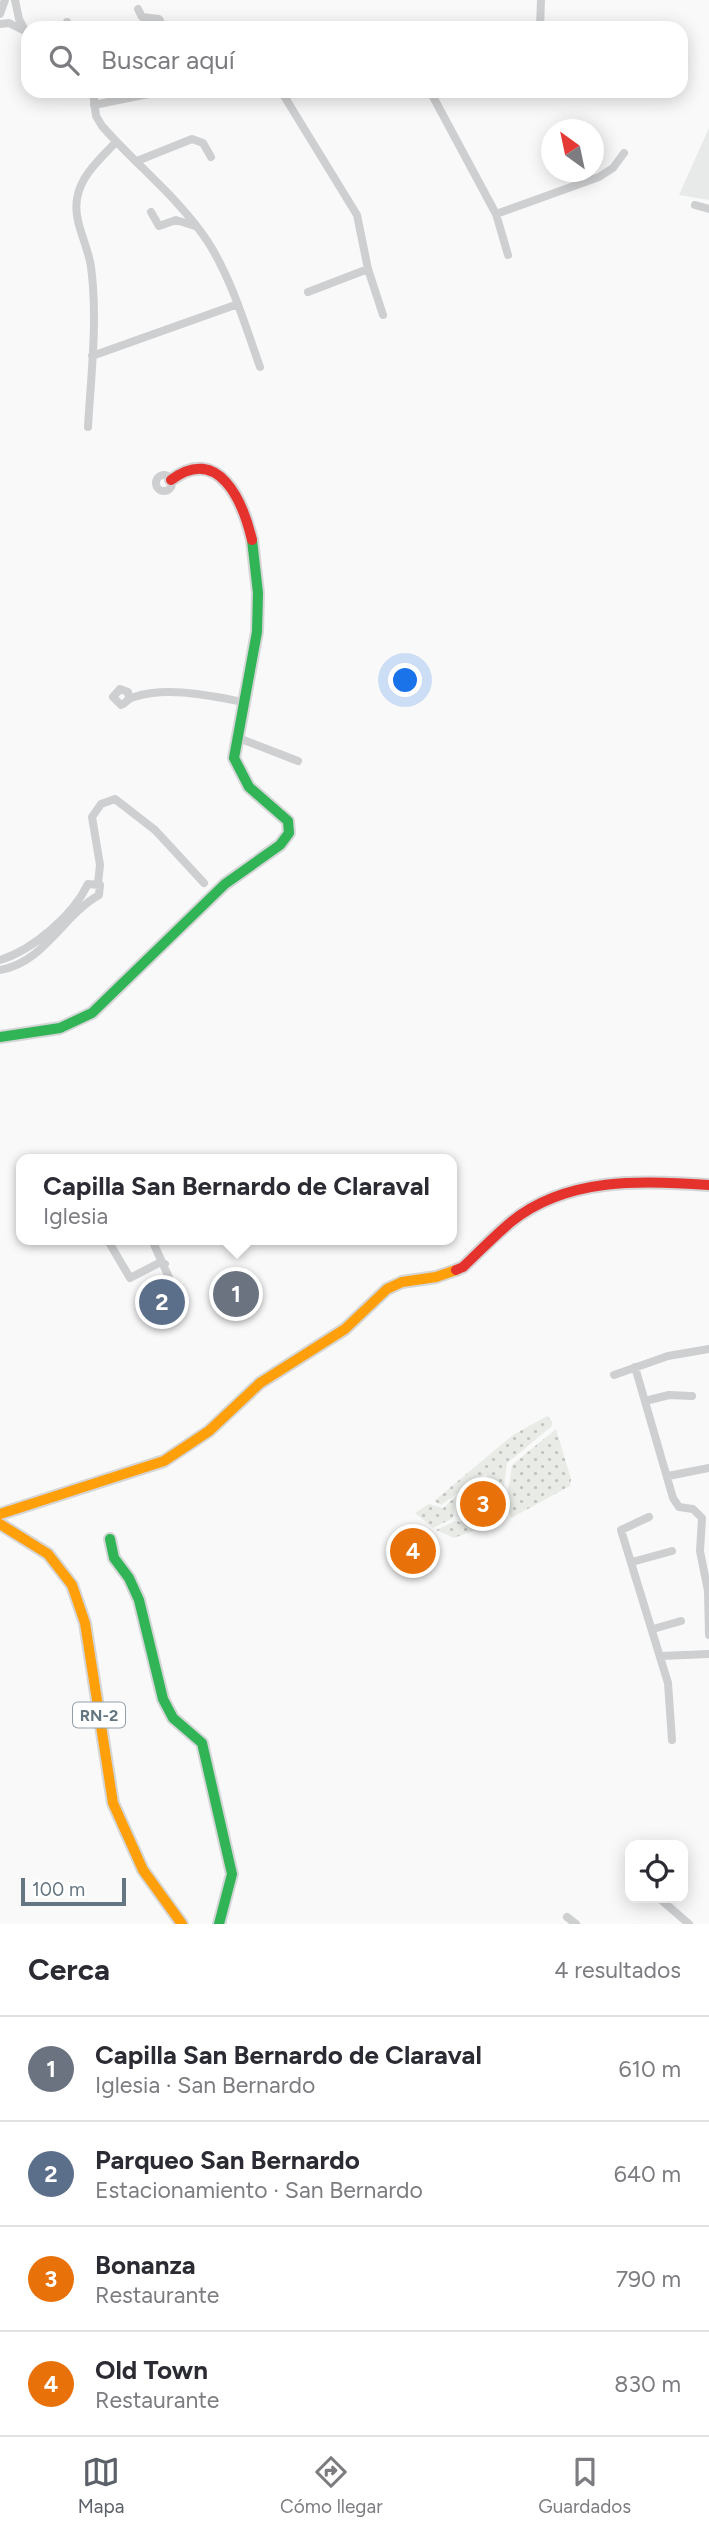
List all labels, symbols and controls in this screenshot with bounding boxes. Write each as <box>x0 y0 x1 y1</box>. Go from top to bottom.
search box <box>21 21 688 98</box>
icon: search <box>45 41 83 79</box>
text: Buscar aquí <box>101 44 235 76</box>
north arrow <box>541 119 604 182</box>
your location <box>388 663 422 697</box>
popup <box>16 1154 457 1245</box>
text: Capilla San Bernardo de Claraval <box>43 1170 430 1202</box>
text: Iglesia <box>43 1202 108 1230</box>
pin: 1 <box>213 1268 259 1320</box>
pin: 2 <box>139 1276 185 1328</box>
pin: 3 <box>460 1478 506 1530</box>
pin: 4 <box>390 1525 436 1577</box>
road number: RN-2 <box>73 1702 125 1728</box>
map controls <box>625 1840 688 1903</box>
button: locate <box>625 1840 688 1903</box>
scale bar <box>21 1875 126 1907</box>
text: 100 m <box>32 1878 85 1901</box>
text: Cerca <box>28 1951 110 1988</box>
text: 4 resultados <box>554 1956 681 1984</box>
text: Capilla San Bernardo de Claraval <box>95 2039 482 2071</box>
text: 1 <box>46 2055 56 2083</box>
text: 610 m <box>618 2055 681 2083</box>
text: Iglesia · San Bernardo <box>95 2071 315 2099</box>
text: Parqueo San Bernardo <box>95 2144 360 2176</box>
text: 2 <box>44 2160 58 2188</box>
text: 640 m <box>614 2160 681 2188</box>
text: Estacionamiento · San Bernardo <box>95 2176 423 2204</box>
text: Bonanza <box>95 2249 196 2281</box>
text: 3 <box>45 2265 57 2293</box>
text: 790 m <box>616 2265 681 2293</box>
text: Restaurante <box>95 2281 219 2309</box>
text: Old Town <box>95 2354 208 2386</box>
text: 4 <box>44 2370 58 2398</box>
text: 830 m <box>614 2370 681 2398</box>
text: Restaurante <box>95 2386 219 2414</box>
tab: Mapa <box>78 2453 124 2518</box>
tab: Cómo llegar <box>280 2453 383 2518</box>
tab: Guardados <box>538 2453 631 2518</box>

